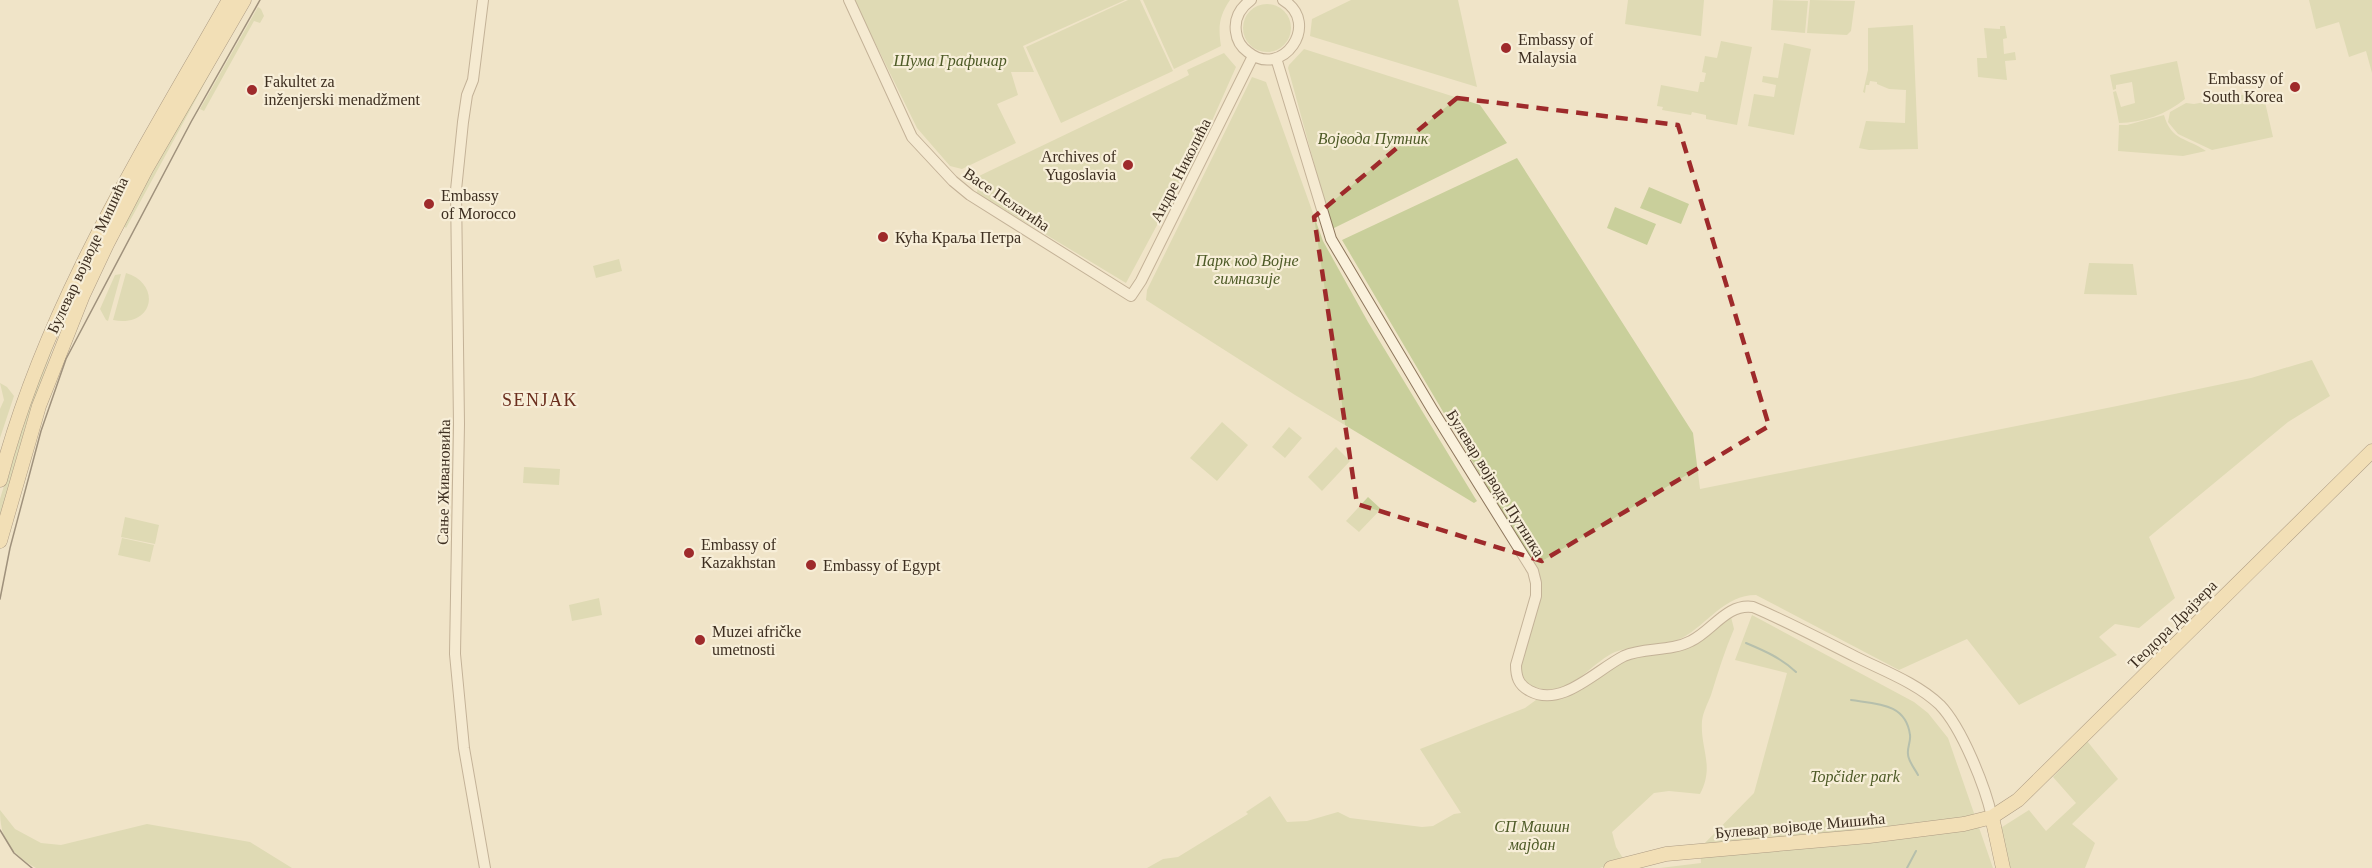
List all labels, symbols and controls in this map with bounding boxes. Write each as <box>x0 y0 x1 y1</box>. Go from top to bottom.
place label: Embassy of Malaysia <box>1518 31 1594 67</box>
marker: Embassy of Malaysia <box>1499 41 1513 55</box>
park label: Шума Графичар <box>892 52 1007 70</box>
place label: Embassy of South Korea <box>2203 70 2284 105</box>
place label: Fakultet za inženjerski menadžment <box>264 73 420 109</box>
marker: Embassy of South Korea <box>2288 80 2302 94</box>
marker: Fakultet za inženjerski menadžment <box>245 83 259 97</box>
street label: Андре Николића <box>1147 116 1215 225</box>
park label: Војвода Путник <box>1318 130 1429 148</box>
place label: Archives of Yugoslavia <box>1041 148 1117 184</box>
marker: Archives of Yugoslavia <box>1121 158 1135 172</box>
street label: Васе Пелагића <box>960 164 1053 234</box>
street label: Булевар војводе Мишића <box>44 174 132 336</box>
place label: Embassy of Morocco <box>441 187 516 222</box>
marker: Embassy of Morocco <box>422 197 436 211</box>
place label: Кућа Краља Петра <box>895 229 1021 247</box>
marker: Кућа Краља Петра <box>876 230 890 244</box>
park label: Парк код Војне гимназије <box>1194 252 1299 288</box>
district label: SENJAK <box>502 390 578 410</box>
street label: Булевар војводе Путника <box>1442 407 1548 560</box>
street label: Сање Живановића <box>434 419 453 545</box>
place label: Embassy of Kazakhstan <box>701 536 777 571</box>
marker: Embassy of Kazakhstan <box>682 546 696 560</box>
place label: Embassy of Egypt <box>823 557 941 575</box>
marker: Embassy of Egypt <box>804 558 818 572</box>
street label: Теодора Драјзера <box>2125 577 2221 673</box>
place label: Muzei afričke umetnosti <box>712 623 801 658</box>
marker: Muzei afričke umetnosti <box>693 633 707 647</box>
park label: Topčider park <box>1810 768 1901 786</box>
street label: Булевар војводе Мишића <box>1714 810 1886 842</box>
park label: СП Машин мајдан <box>1494 818 1570 854</box>

